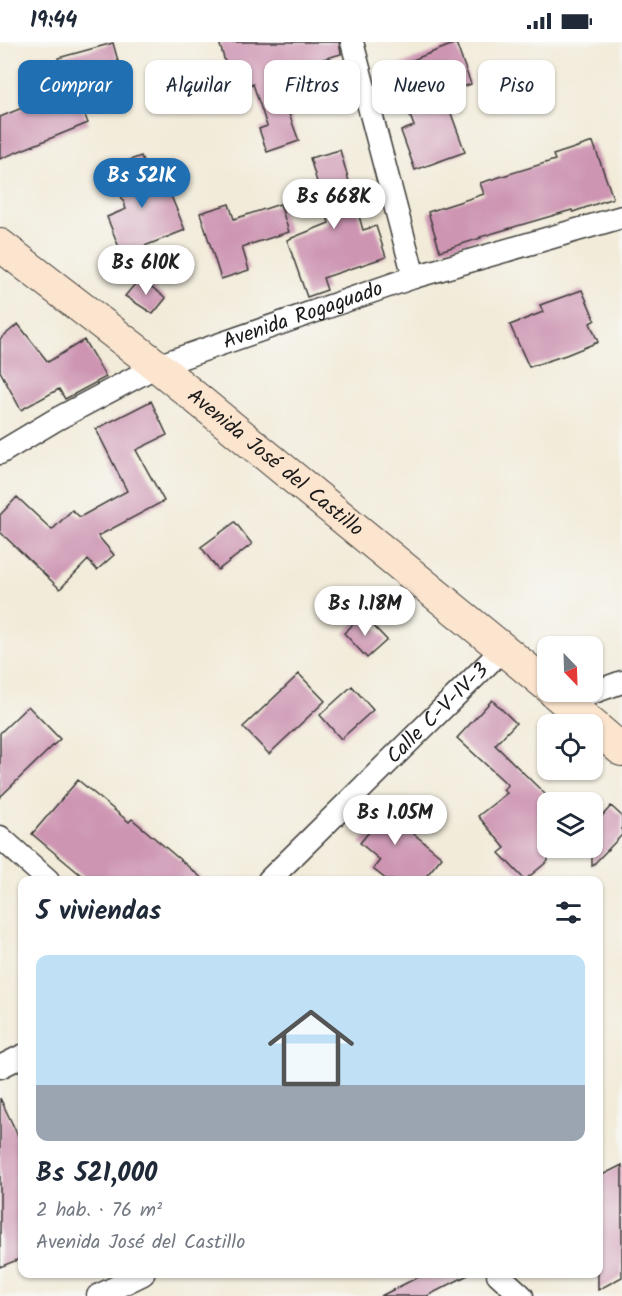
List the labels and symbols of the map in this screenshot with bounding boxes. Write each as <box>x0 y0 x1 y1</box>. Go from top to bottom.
pin: Bs 521K <box>87 158 197 209</box>
pin: Bs 668K <box>279 179 389 230</box>
pin: Bs 610K <box>91 245 201 296</box>
street label: Avenida Rogaguado <box>218 272 388 358</box>
street label: Avenida José del Castillo <box>180 380 371 545</box>
pin: Bs 1.18M <box>303 586 427 637</box>
north arrow <box>537 636 603 702</box>
street label: Calle C-V-IV-3 <box>379 655 497 772</box>
pin: Bs 1.05M <box>333 795 457 846</box>

